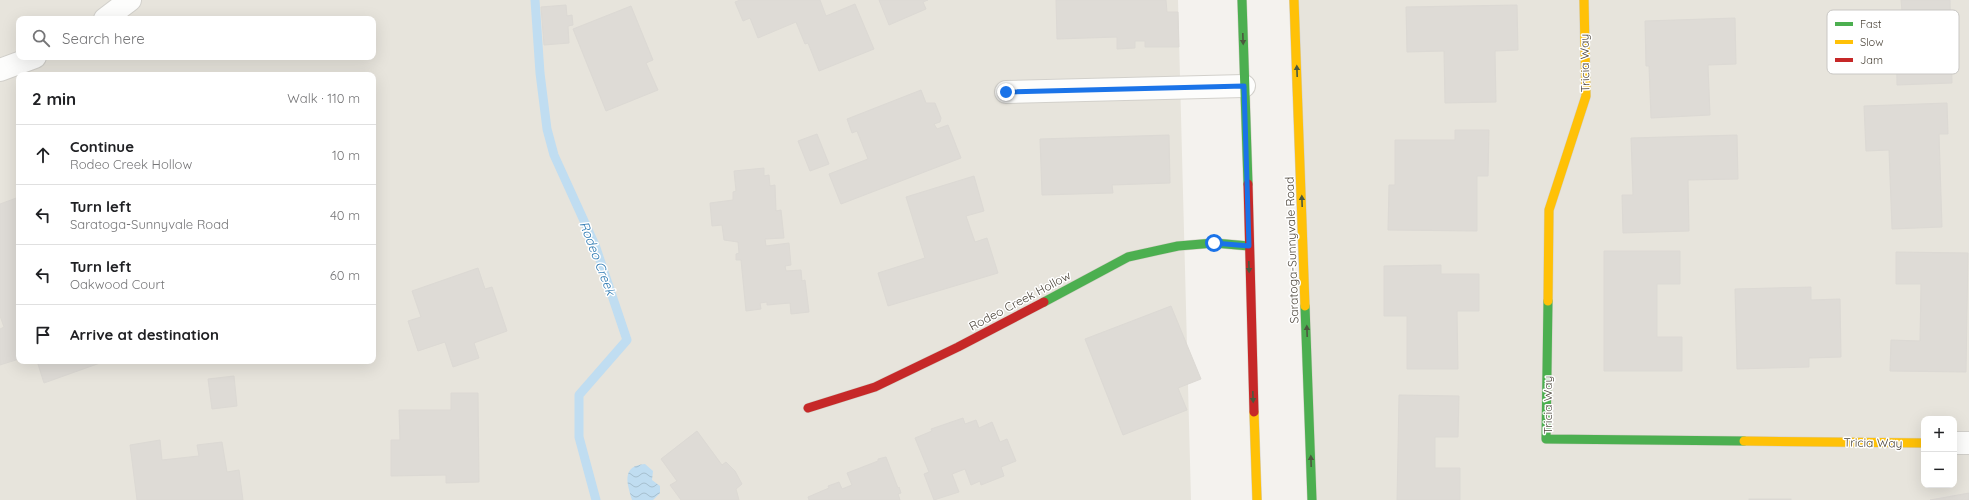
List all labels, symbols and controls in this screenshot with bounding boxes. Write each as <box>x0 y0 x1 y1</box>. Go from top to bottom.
legend <box>1827 10 1959 74</box>
search box <box>16 16 376 60</box>
text: Fast <box>1860 17 1882 31</box>
icon: search <box>30 27 52 49</box>
text: Search here <box>62 29 145 48</box>
one-way arrow <box>1240 33 1246 46</box>
street label: Tricia Way <box>1576 34 1593 92</box>
text: Slow <box>1860 35 1884 49</box>
text: Jam <box>1860 53 1883 67</box>
one-way arrow <box>1294 64 1300 77</box>
route end <box>997 83 1015 101</box>
text: 2 min <box>32 88 76 109</box>
text: Walk · 110 m <box>287 90 360 106</box>
text: Continue <box>70 137 134 156</box>
icon: ahead <box>32 144 54 166</box>
text: 10 m <box>332 147 360 163</box>
text: Rodeo Creek Hollow <box>70 156 192 172</box>
street label: Saratoga-Sunnyvale Road <box>1281 176 1302 324</box>
one-way arrow <box>1299 195 1306 207</box>
text: Turn left <box>70 197 132 216</box>
icon: left <box>32 204 54 226</box>
text: 40 m <box>330 207 360 223</box>
text: Saratoga-Sunnyvale Road <box>70 216 229 232</box>
water label: Rodeo Creek <box>577 219 620 298</box>
route start <box>1205 234 1223 252</box>
text: Turn left <box>70 257 132 276</box>
one-way arrow <box>1246 261 1253 273</box>
icon: left <box>32 264 54 286</box>
text: 60 m <box>330 267 360 283</box>
street label: Rodeo Creek Hollow <box>966 267 1073 334</box>
text: Oakwood Court <box>70 276 165 292</box>
icon: arrive <box>32 324 54 346</box>
one-way arrow <box>1304 324 1310 337</box>
text: Arrive at destination <box>70 325 219 344</box>
street label: Tricia Way <box>1540 376 1555 434</box>
one-way arrow <box>1250 391 1257 403</box>
map controls <box>1921 416 1957 488</box>
button: + <box>1921 416 1957 452</box>
street label: Tricia Way <box>1844 434 1902 451</box>
button: − <box>1921 452 1957 488</box>
one-way arrow <box>1308 454 1314 467</box>

